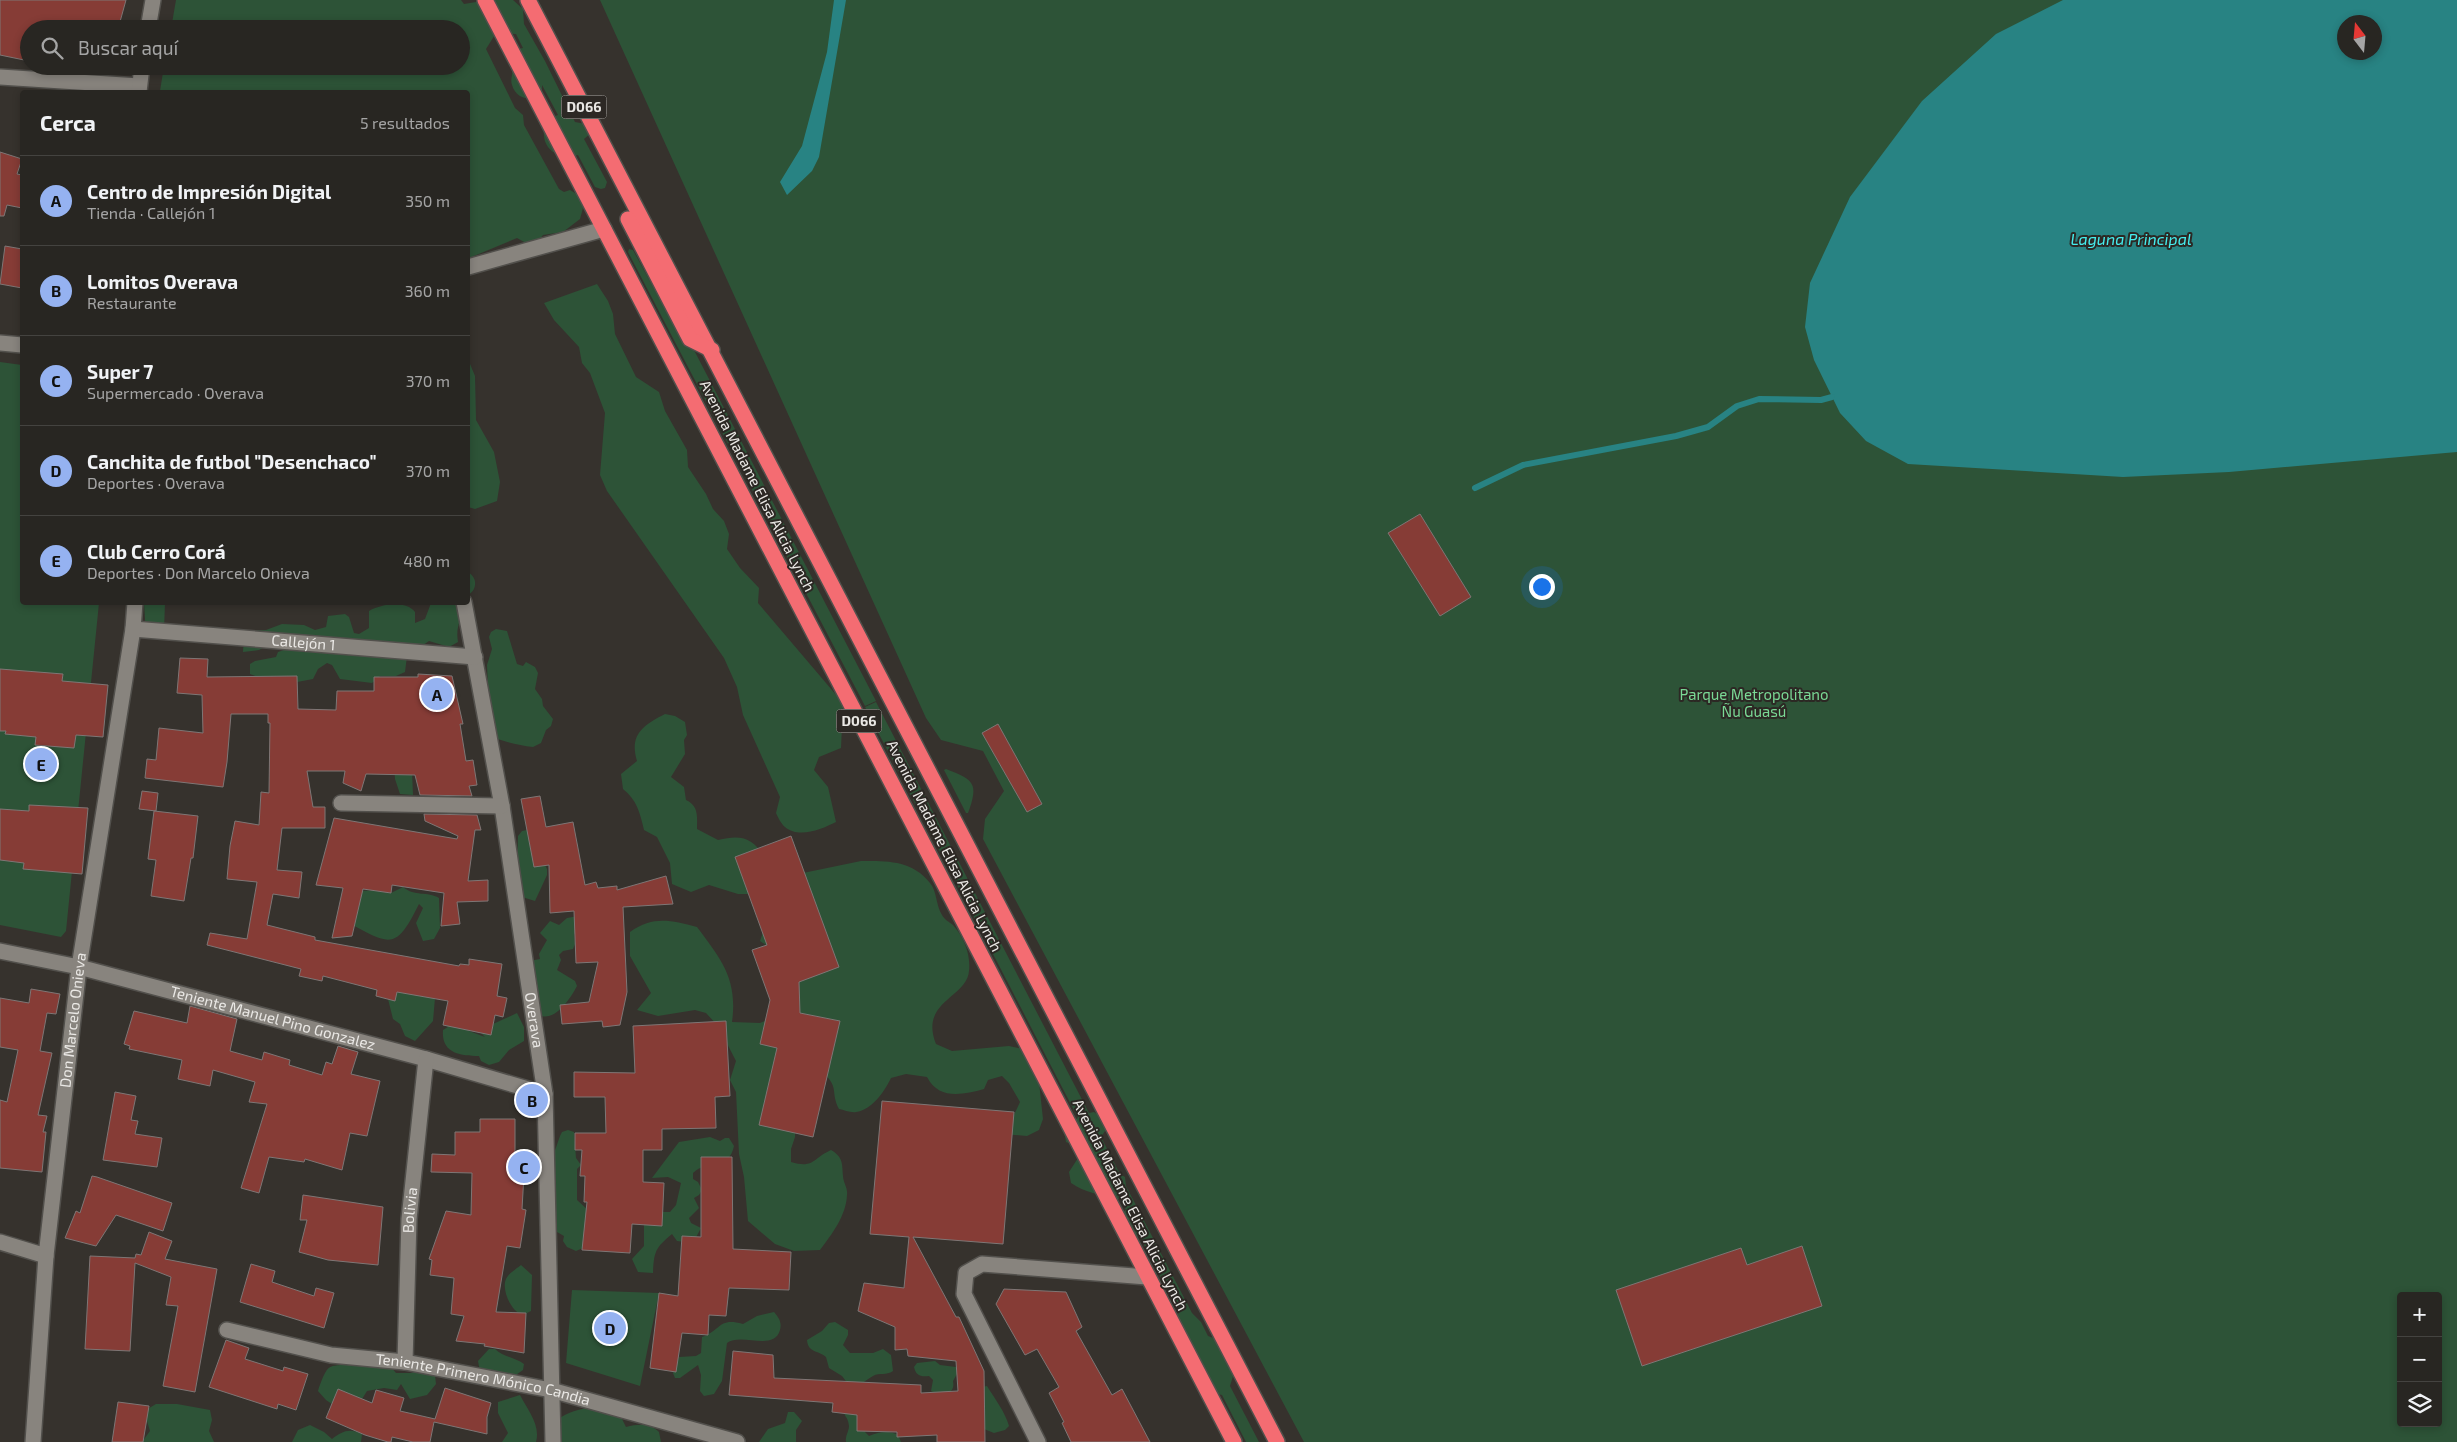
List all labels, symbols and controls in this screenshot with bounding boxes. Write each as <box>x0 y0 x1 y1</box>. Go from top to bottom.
north arrow <box>2337 15 2382 60</box>
search box <box>20 20 470 75</box>
icon: search <box>38 34 66 62</box>
text: Buscar aquí <box>78 36 178 59</box>
road number: D066 <box>562 95 606 118</box>
text: Cerca <box>40 110 96 135</box>
text: 5 resultados <box>360 113 450 132</box>
text: Centro de Impresión Digital <box>87 180 331 203</box>
text: A <box>51 191 61 210</box>
text: 350 m <box>405 191 450 210</box>
text: Tienda · Callejón 1 <box>87 203 215 222</box>
water label: Laguna Principal <box>2070 229 2192 248</box>
text: Lomitos Overava <box>87 270 238 293</box>
text: B <box>51 281 61 300</box>
text: 360 m <box>405 281 450 300</box>
text: Restaurante <box>87 293 177 312</box>
text: Super 7 <box>87 360 153 383</box>
text: C <box>51 371 61 390</box>
text: 370 m <box>406 371 450 390</box>
street label: Avenida Madame Elisa Alicia Lynch <box>696 377 819 594</box>
text: Supermercado · Overava <box>87 383 264 402</box>
text: Canchita de futbol "Desenchaco" <box>87 450 377 473</box>
text: D <box>51 461 61 480</box>
text: 370 m <box>406 461 450 480</box>
text: Deportes · Overava <box>87 473 225 492</box>
text: Club Cerro Corá <box>87 540 226 563</box>
text: E <box>51 551 61 570</box>
text: 480 m <box>403 551 450 570</box>
text: Deportes · Don Marcelo Onieva <box>87 563 310 582</box>
your location <box>1529 574 1555 600</box>
street label: Callejón 1 <box>271 630 336 654</box>
pin: A <box>421 675 453 713</box>
park label: Parque Metropolitano Ñu Guasú <box>1679 685 1829 720</box>
road number: D066 <box>836 709 882 732</box>
street label: Avenida Madame Elisa Alicia Lynch <box>883 737 1006 954</box>
pin: E <box>25 745 57 783</box>
street label: Don Marcelo Onieva <box>55 951 89 1089</box>
street label: Teniente Manuel Pino Gonzalez <box>168 982 378 1053</box>
street label: Overava <box>522 991 548 1049</box>
pin: B <box>516 1081 548 1119</box>
street label: Avenida Madame Elisa Alicia Lynch <box>1069 1096 1192 1313</box>
pin: C <box>508 1148 540 1186</box>
street label: Bolivia <box>399 1186 420 1233</box>
map controls <box>2397 1292 2442 1427</box>
button: + <box>2397 1292 2442 1337</box>
pin: D <box>594 1309 626 1347</box>
button: − <box>2397 1337 2442 1382</box>
street label: Teniente Primero Mónico Candia <box>375 1349 592 1409</box>
button: layers <box>2397 1382 2442 1427</box>

